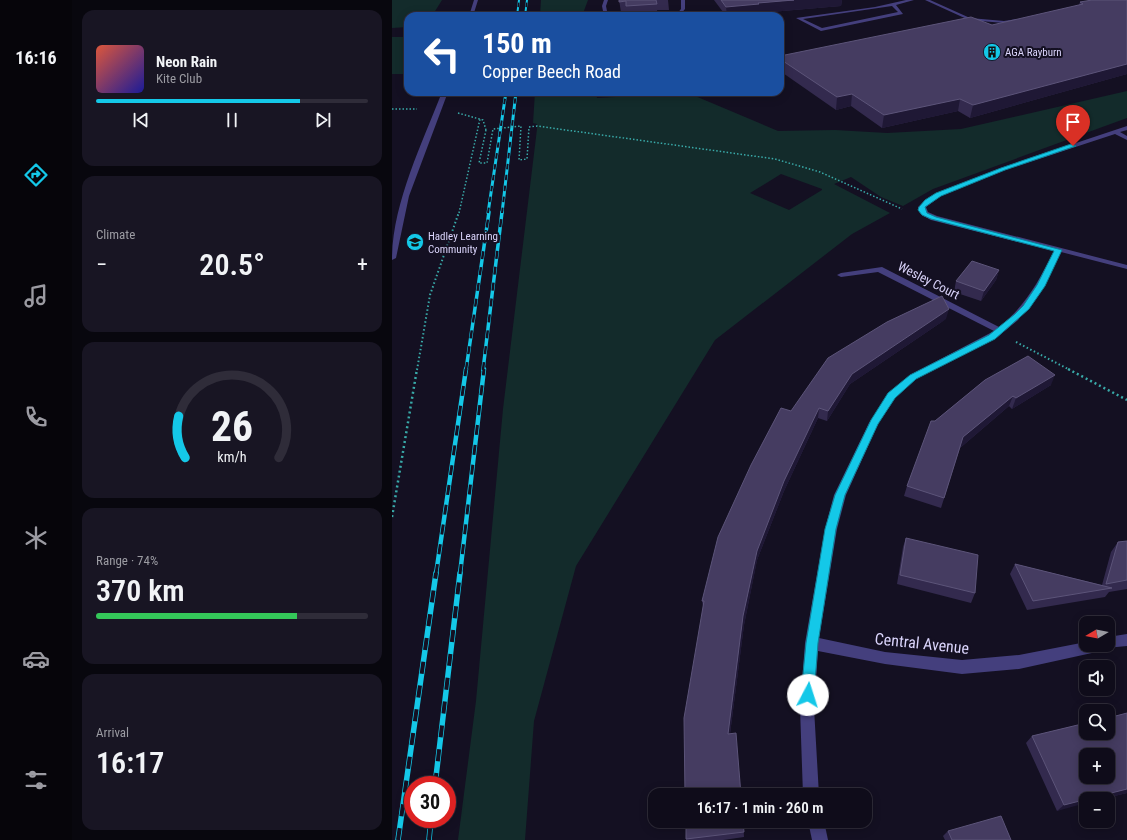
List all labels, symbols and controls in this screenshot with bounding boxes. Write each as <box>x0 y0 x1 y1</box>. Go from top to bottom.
text: 150 m <box>482 27 552 60</box>
icon: left <box>416 28 468 80</box>
building icon: AGA Rayburn <box>982 42 1002 62</box>
place label: AGA Rayburn <box>1005 46 1062 59</box>
text: 16:16 <box>15 47 57 68</box>
text: Neon Rain <box>156 53 217 71</box>
text: Copper Beech Road <box>482 61 621 82</box>
text: Kite Club <box>156 71 202 86</box>
pin <box>1056 105 1090 146</box>
icon: previous <box>130 109 152 131</box>
icon: pause <box>221 109 243 131</box>
icon: next <box>312 109 334 131</box>
icon: arrive <box>1062 111 1084 133</box>
icon: directions <box>22 161 50 189</box>
text: Climate <box>96 227 135 242</box>
place label: Hadley Learning Community <box>428 230 498 256</box>
school or university icon: Hadley Learning Community <box>405 232 425 252</box>
text: 20.5° <box>199 247 265 282</box>
text: − <box>96 252 107 277</box>
text: + <box>357 252 368 277</box>
street label: Wesley Court <box>895 258 962 302</box>
icon: music <box>22 282 50 310</box>
text: 26 <box>211 402 253 451</box>
icon: phone <box>22 403 50 431</box>
text: km/h <box>217 449 247 465</box>
icon: climate <box>22 524 50 552</box>
text: Range · 74% <box>96 553 158 568</box>
text: 370 km <box>96 573 185 608</box>
north arrow <box>1079 616 1115 652</box>
map controls <box>1079 616 1115 828</box>
street label: Central Avenue <box>874 629 970 658</box>
icon: car <box>22 645 50 673</box>
button: sound <box>1079 660 1115 696</box>
position arrow <box>787 674 829 716</box>
button: search <box>1079 704 1115 740</box>
text: Arrival <box>96 725 129 740</box>
text: 16:17 <box>96 745 164 780</box>
button: + <box>1079 748 1115 784</box>
icon: filters <box>22 766 50 794</box>
speed limit sign: 30 <box>404 776 456 828</box>
button: − <box>1079 792 1115 828</box>
text: 16:17 · 1 min · 260 m <box>697 799 823 817</box>

